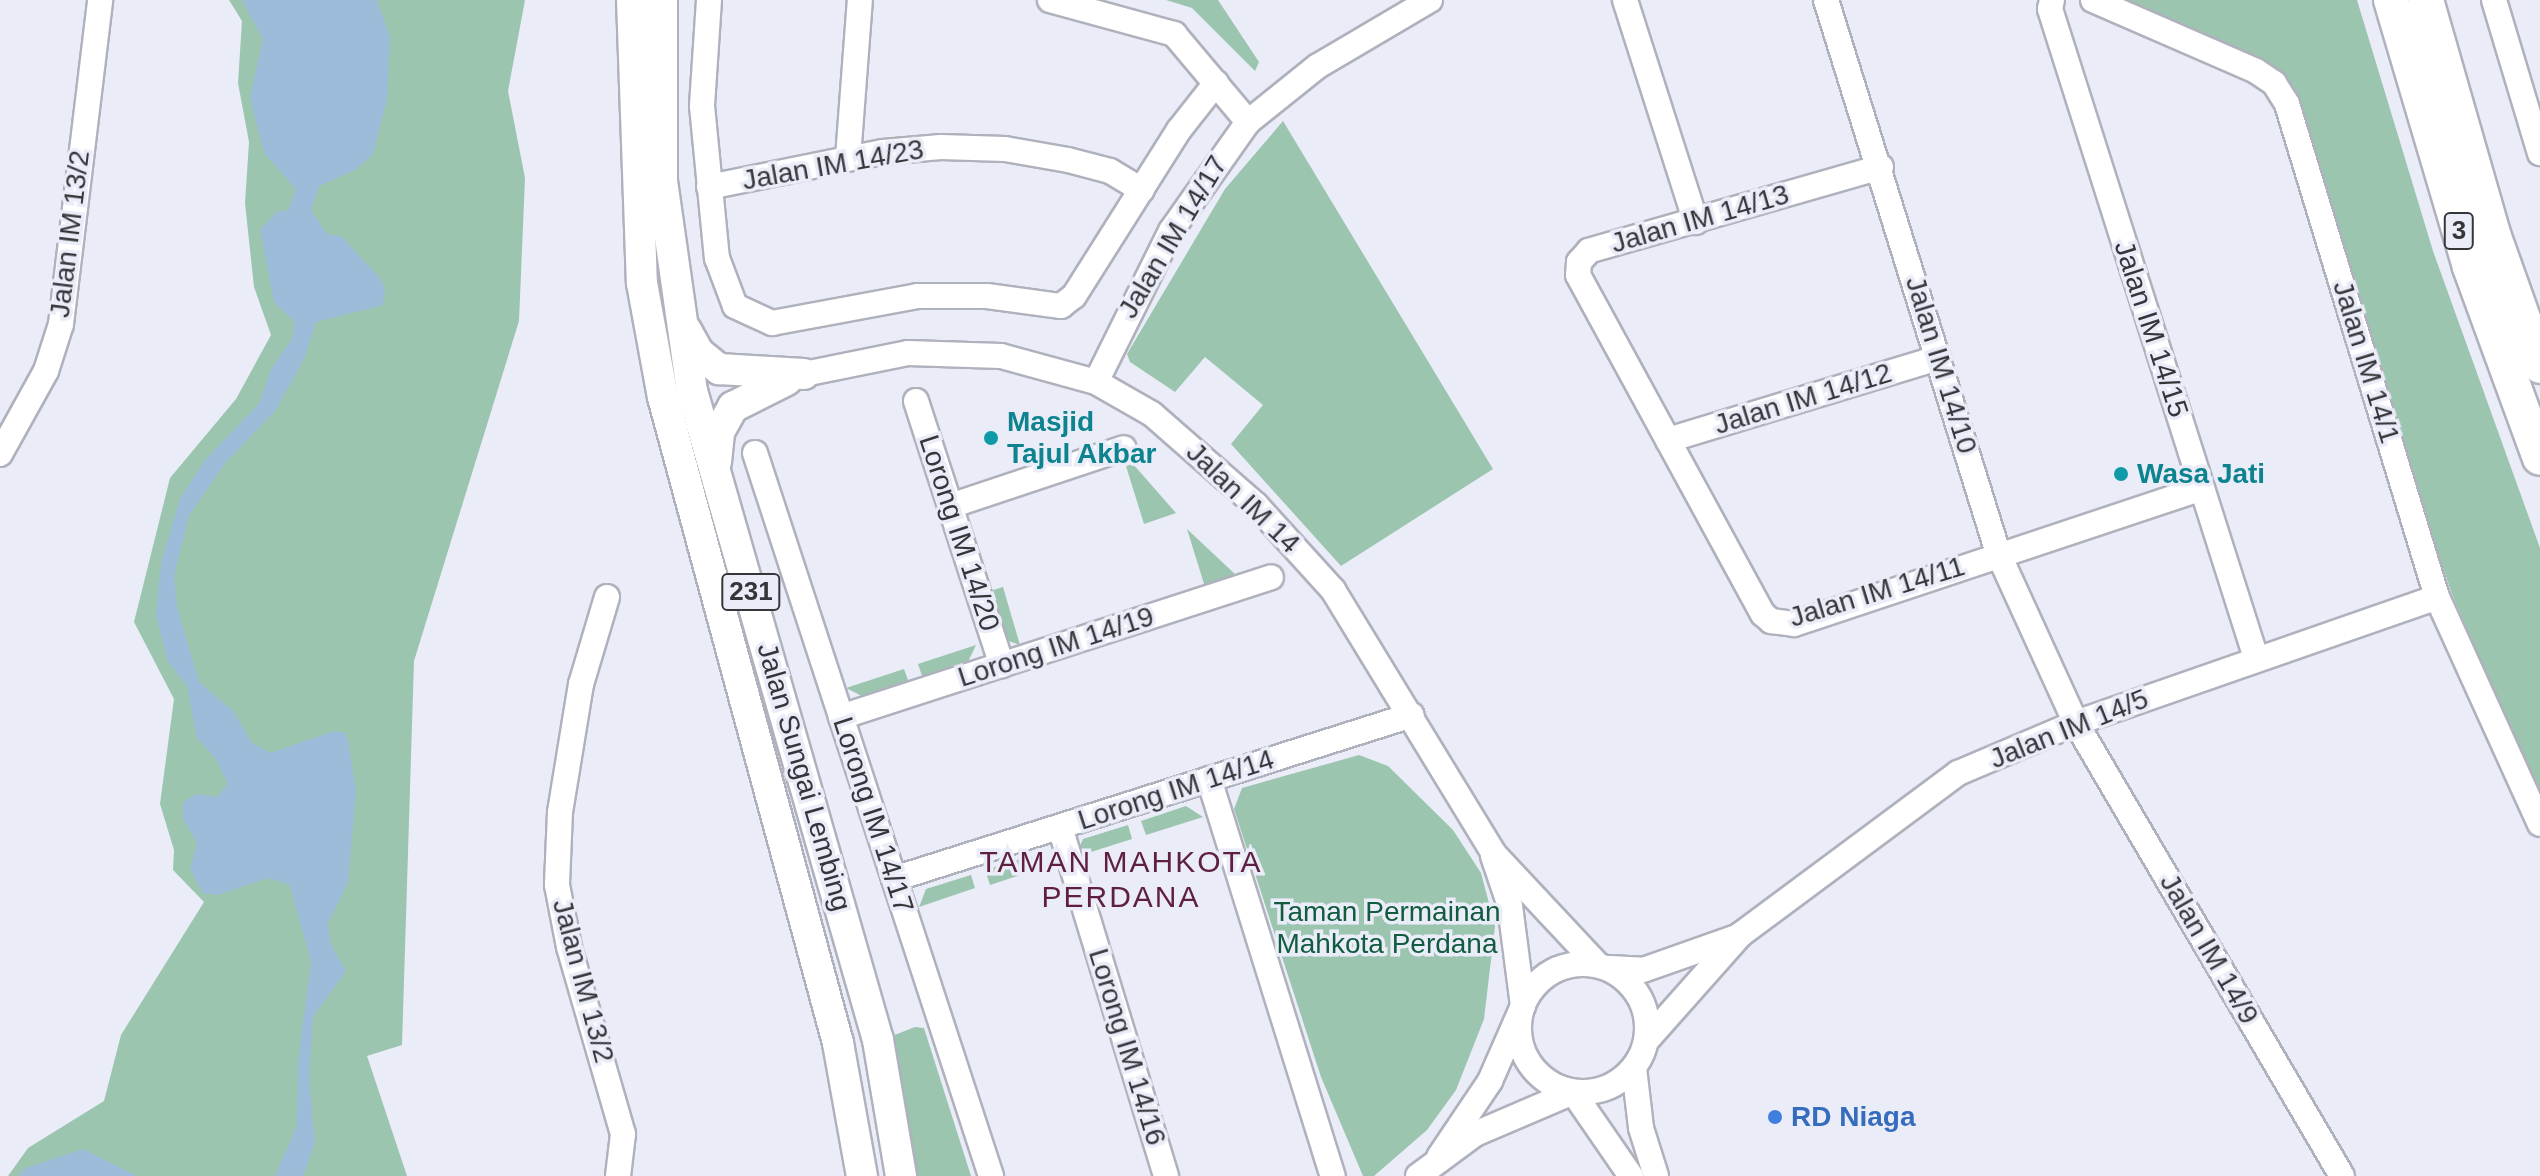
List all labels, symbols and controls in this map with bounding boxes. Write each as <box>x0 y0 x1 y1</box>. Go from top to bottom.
street label: Jalan IM 14/23 <box>740 133 926 197</box>
street label: Jalan IM 13/2 <box>43 149 97 319</box>
street label: Jalan IM 14/17 <box>1111 150 1235 324</box>
street label: Jalan IM 14/13 <box>1607 178 1793 260</box>
road number: 3 <box>2443 209 2475 253</box>
street label: Jalan IM 14/15 <box>2107 236 2195 422</box>
street label: Jalan IM 14/10 <box>1898 272 1984 458</box>
street label: Jalan IM 14/1 <box>2325 277 2407 447</box>
street label: Jalan IM 14/12 <box>1710 356 1896 442</box>
place label: Masjid Tajul Akbar <box>1007 405 1157 471</box>
marker: Masjid Tajul Akbar <box>982 429 1000 447</box>
street label: Lorong IM 14/20 <box>912 431 1006 635</box>
street label: Jalan IM 14 <box>1179 436 1307 560</box>
place label: Wasa Jati <box>2137 457 2265 491</box>
marker: Wasa Jati <box>2112 465 2130 483</box>
street label: Jalan IM 14/11 <box>1785 549 1969 635</box>
road number: 231 <box>721 570 781 614</box>
street label: Lorong IM 14/19 <box>954 600 1158 694</box>
street label: Jalan Sungai Lembing <box>750 639 858 915</box>
street label: Jalan IM 14/5 <box>1985 682 2153 776</box>
street label: Lorong IM 14/17 <box>826 713 920 917</box>
street label: Lorong IM 14/14 <box>1074 743 1278 837</box>
district label: TAMAN MAHKOTA PERDANA <box>979 844 1263 914</box>
street label: Jalan IM 14/9 <box>2152 868 2266 1030</box>
street label: Jalan IM 13/2 <box>545 895 621 1067</box>
park label: Taman Permainan Mahkota Perdana <box>1273 895 1501 961</box>
street label: Lorong IM 14/16 <box>1081 945 1173 1149</box>
place label: RD Niaga <box>1791 1100 1915 1134</box>
marker: RD Niaga <box>1766 1108 1784 1126</box>

